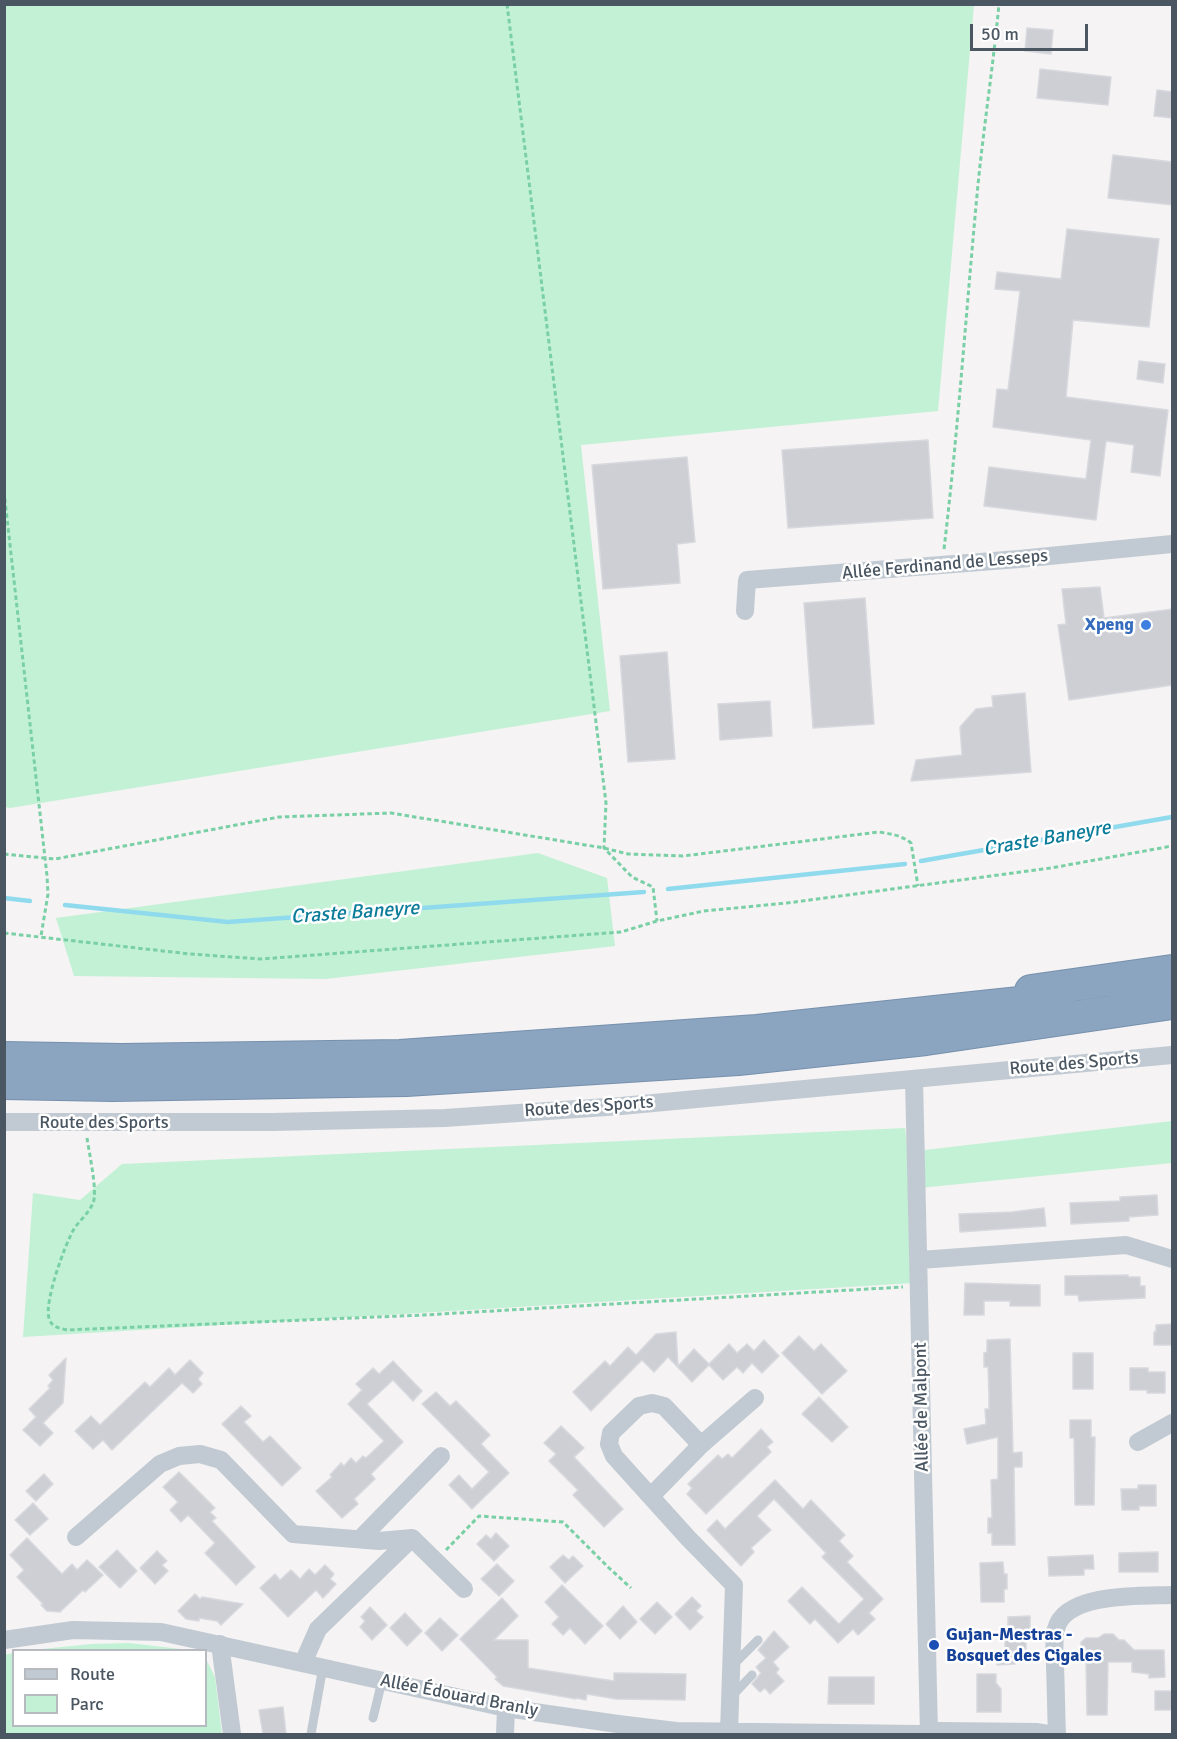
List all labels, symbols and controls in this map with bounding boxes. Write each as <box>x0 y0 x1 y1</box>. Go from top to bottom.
scale bar <box>973 12 1092 50</box>
text: 50 m <box>981 23 1019 45</box>
street label: Allée Ferdinand de Lesseps <box>841 545 1049 585</box>
place label: Xpeng <box>1085 614 1134 636</box>
marker: Xpeng <box>1139 618 1153 632</box>
water label: Craste Baneyre <box>982 816 1112 862</box>
water label: Craste Baneyre <box>290 897 420 929</box>
street label: Route des Sports <box>1009 1048 1139 1080</box>
street label: Route des Sports <box>524 1092 654 1122</box>
street label: Route des Sports <box>39 1112 169 1134</box>
street label: Allée de Malpont <box>910 1342 934 1472</box>
place label: Gujan-Mestras - Bosquet des Cigales <box>946 1624 1102 1666</box>
marker: Gujan-Mestras - Bosquet des Cigales <box>927 1638 941 1652</box>
legend <box>12 1649 207 1727</box>
text: Route <box>70 1663 115 1685</box>
street label: Allée Édouard Branly <box>378 1670 540 1722</box>
text: Parc <box>70 1693 104 1715</box>

